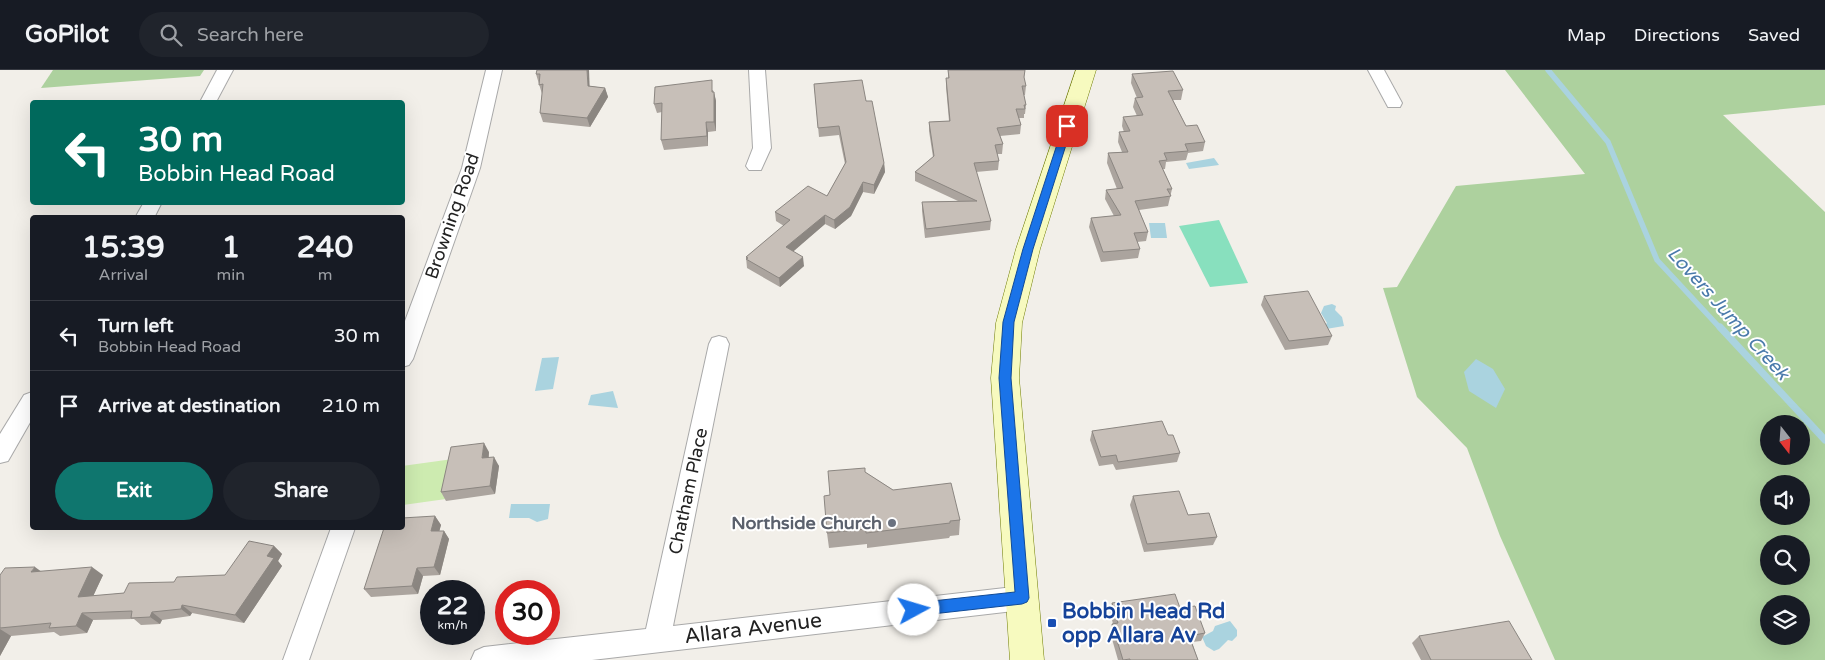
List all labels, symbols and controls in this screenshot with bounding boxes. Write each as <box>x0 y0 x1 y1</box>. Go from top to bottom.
search box <box>139 12 489 57</box>
text: GoPilot <box>25 20 109 49</box>
icon: search <box>157 21 185 49</box>
text: Search here <box>197 24 304 46</box>
text: Map <box>1567 24 1606 46</box>
text: Directions <box>1634 24 1720 46</box>
text: Saved <box>1748 24 1800 46</box>
pin <box>1046 105 1088 147</box>
icon: arrive <box>1053 112 1081 140</box>
text: 30 m <box>138 119 223 161</box>
icon: left <box>55 120 120 185</box>
street label: Browning Road <box>420 150 484 282</box>
text: Bobbin Head Road <box>138 161 335 187</box>
text: 15:39 <box>82 229 165 266</box>
text: 1 <box>221 229 240 266</box>
text: 240 <box>297 229 353 266</box>
water label: Lovers Jump Creek <box>1663 243 1795 386</box>
text: Arrival <box>99 265 148 285</box>
text: min <box>217 265 245 285</box>
text: m <box>318 265 332 285</box>
text: Turn left <box>98 315 174 337</box>
icon: left <box>55 322 83 350</box>
text: 30 m <box>334 325 380 347</box>
text: Bobbin Head Road <box>98 337 241 357</box>
icon: arrive <box>55 392 83 420</box>
text: Arrive at destination <box>98 395 281 417</box>
text: 210 m <box>322 395 380 417</box>
north arrow <box>1760 415 1810 465</box>
map controls <box>1760 415 1810 645</box>
street label: Chatham Place <box>664 426 712 556</box>
button: Exit <box>55 462 213 520</box>
button: Share <box>223 462 380 520</box>
button: sound <box>1760 475 1810 525</box>
place label: Northside Church <box>731 512 882 534</box>
marker: Northside Church <box>886 517 898 529</box>
button: search <box>1760 535 1810 585</box>
speed limit sign: 30 <box>495 580 560 645</box>
position arrow <box>887 583 939 635</box>
text: 22 <box>437 591 468 621</box>
button: layers <box>1760 595 1810 645</box>
place label: Bobbin Head Rd opp Allara Av <box>1062 599 1225 648</box>
street label: Allara Avenue <box>683 608 823 649</box>
marker: Bobbin Head Rd opp Allara Av <box>1046 617 1058 629</box>
text: km/h <box>437 618 468 632</box>

